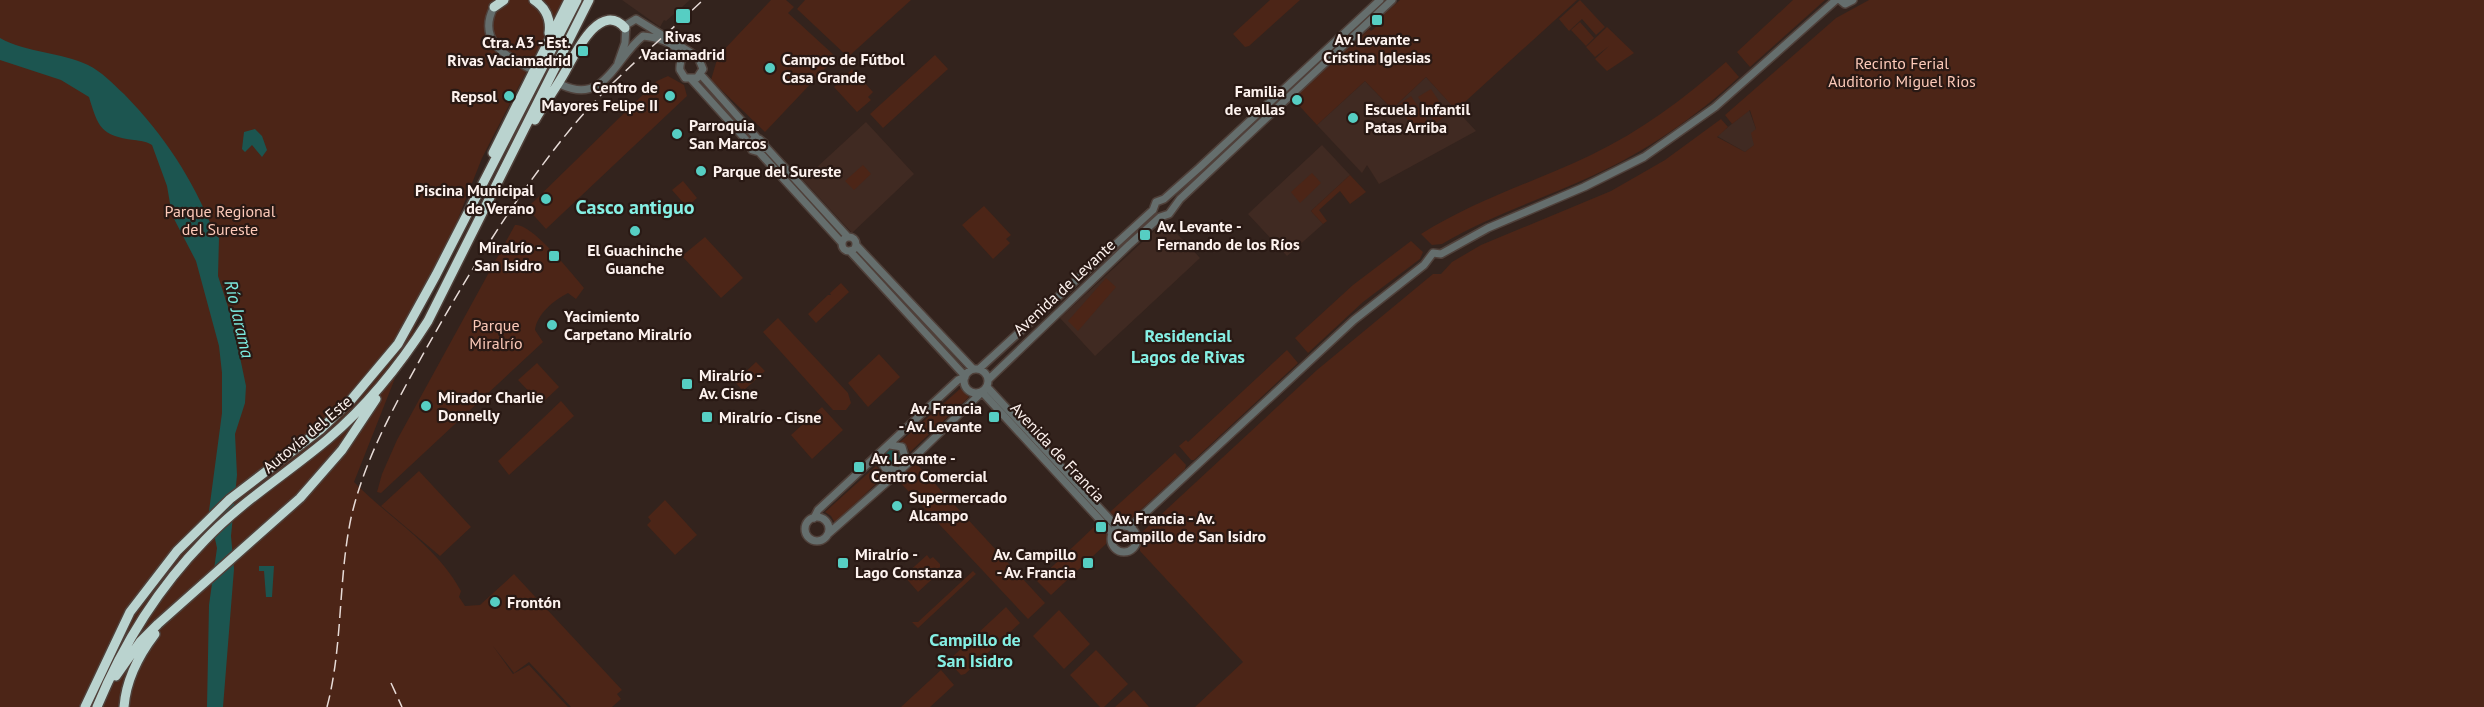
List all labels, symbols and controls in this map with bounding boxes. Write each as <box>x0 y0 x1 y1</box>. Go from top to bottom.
marker: Rivas Vaciamadrid <box>674 7 692 25</box>
marker: Av. Levante - Cristina Iglesias <box>1370 13 1384 27</box>
place label: Rivas Vaciamadrid <box>640 26 725 64</box>
place label: Av. Levante - Cristina Iglesias <box>1323 29 1431 67</box>
place label: Ctra. A3 - Est. Rivas Vaciamadrid <box>447 32 571 70</box>
marker: Ctra. A3 - Est. Rivas Vaciamadrid <box>576 44 590 58</box>
place label: Campos de Fútbol Casa Grande <box>782 49 905 87</box>
park label: Recinto Ferial Auditorio Miguel Rios <box>1828 53 1976 91</box>
marker: Campos de Fútbol Casa Grande <box>763 61 777 75</box>
place label: Centro de Mayores Felipe II <box>541 77 658 115</box>
place label: Familia de vallas <box>1225 81 1285 119</box>
place label: Repsol <box>451 86 497 106</box>
marker: Repsol <box>502 89 516 103</box>
marker: Centro de Mayores Felipe II <box>663 89 677 103</box>
marker: Familia de vallas <box>1290 93 1304 107</box>
place label: Escuela Infantil Patas Arriba <box>1365 99 1470 137</box>
marker: Escuela Infantil Patas Arriba <box>1346 111 1360 125</box>
place label: Parroquia San Marcos <box>689 115 767 153</box>
marker: Parroquia San Marcos <box>670 127 684 141</box>
place label: Parque del Sureste <box>713 161 841 181</box>
marker: Parque del Sureste <box>694 164 708 178</box>
place label: Piscina Municipal de Verano <box>415 180 534 218</box>
marker: Piscina Municipal de Verano <box>539 192 553 206</box>
district label: Casco antiguo <box>576 194 695 220</box>
park label: Parque Regional del Sureste <box>165 201 276 239</box>
place label: Av. Levante - Fernando de los Ríos <box>1157 216 1300 254</box>
marker: El Guachinche Guanche <box>628 224 642 238</box>
marker: Av. Levante - Fernando de los Ríos <box>1138 228 1152 242</box>
street label: Avenida de Levante <box>1009 235 1119 339</box>
place label: Miralrío - San Isidro <box>474 237 542 275</box>
place label: El Guachinche Guanche <box>587 240 683 278</box>
marker: Miralrío - San Isidro <box>547 249 561 263</box>
water label: Río Jarama <box>219 278 260 360</box>
place label: Yacimiento Carpetano Miralrío <box>563 306 692 344</box>
park label: Parque Miralrío <box>469 315 523 353</box>
marker: Yacimiento Carpetano Miralrío <box>545 318 559 332</box>
district label: Residencial Lagos de Rivas <box>1131 324 1245 368</box>
place label: Miralrío - Av. Cisne <box>699 365 762 403</box>
marker: Miralrío - Av. Cisne <box>680 377 694 391</box>
place label: Mirador Charlie Donnelly <box>438 387 544 425</box>
street label: Autovía del Este <box>258 391 356 477</box>
place label: Av. Francia - Av. Levante <box>898 398 982 436</box>
street label: Avenida de Francia <box>1007 398 1109 506</box>
marker: Mirador Charlie Donnelly <box>419 399 433 413</box>
place label: Miralrío - Cisne <box>719 407 821 427</box>
marker: Miralrío - Cisne <box>700 410 714 424</box>
marker: Av. Francia - Av. Levante <box>987 410 1001 424</box>
place label: Av. Levante - Centro Comercial <box>871 448 988 486</box>
marker: Av. Levante - Centro Comercial <box>852 460 866 474</box>
place label: Supermercado Alcampo <box>909 487 1008 525</box>
marker: Supermercado Alcampo <box>890 499 904 513</box>
place label: Av. Francia - Av. Campillo de San Isidro <box>1113 508 1266 546</box>
marker: Av. Francia - Av. Campillo de San Isidro <box>1094 520 1108 534</box>
place label: Miralrío - Lago Constanza <box>855 544 962 582</box>
place label: Av. Campillo - Av. Francia <box>994 544 1076 582</box>
marker: Miralrío - Lago Constanza <box>836 556 850 570</box>
marker: Av. Campillo - Av. Francia <box>1081 556 1095 570</box>
place label: Frontón <box>507 592 561 612</box>
marker: Frontón <box>488 595 502 609</box>
district label: Campillo de San Isidro <box>929 628 1021 672</box>

